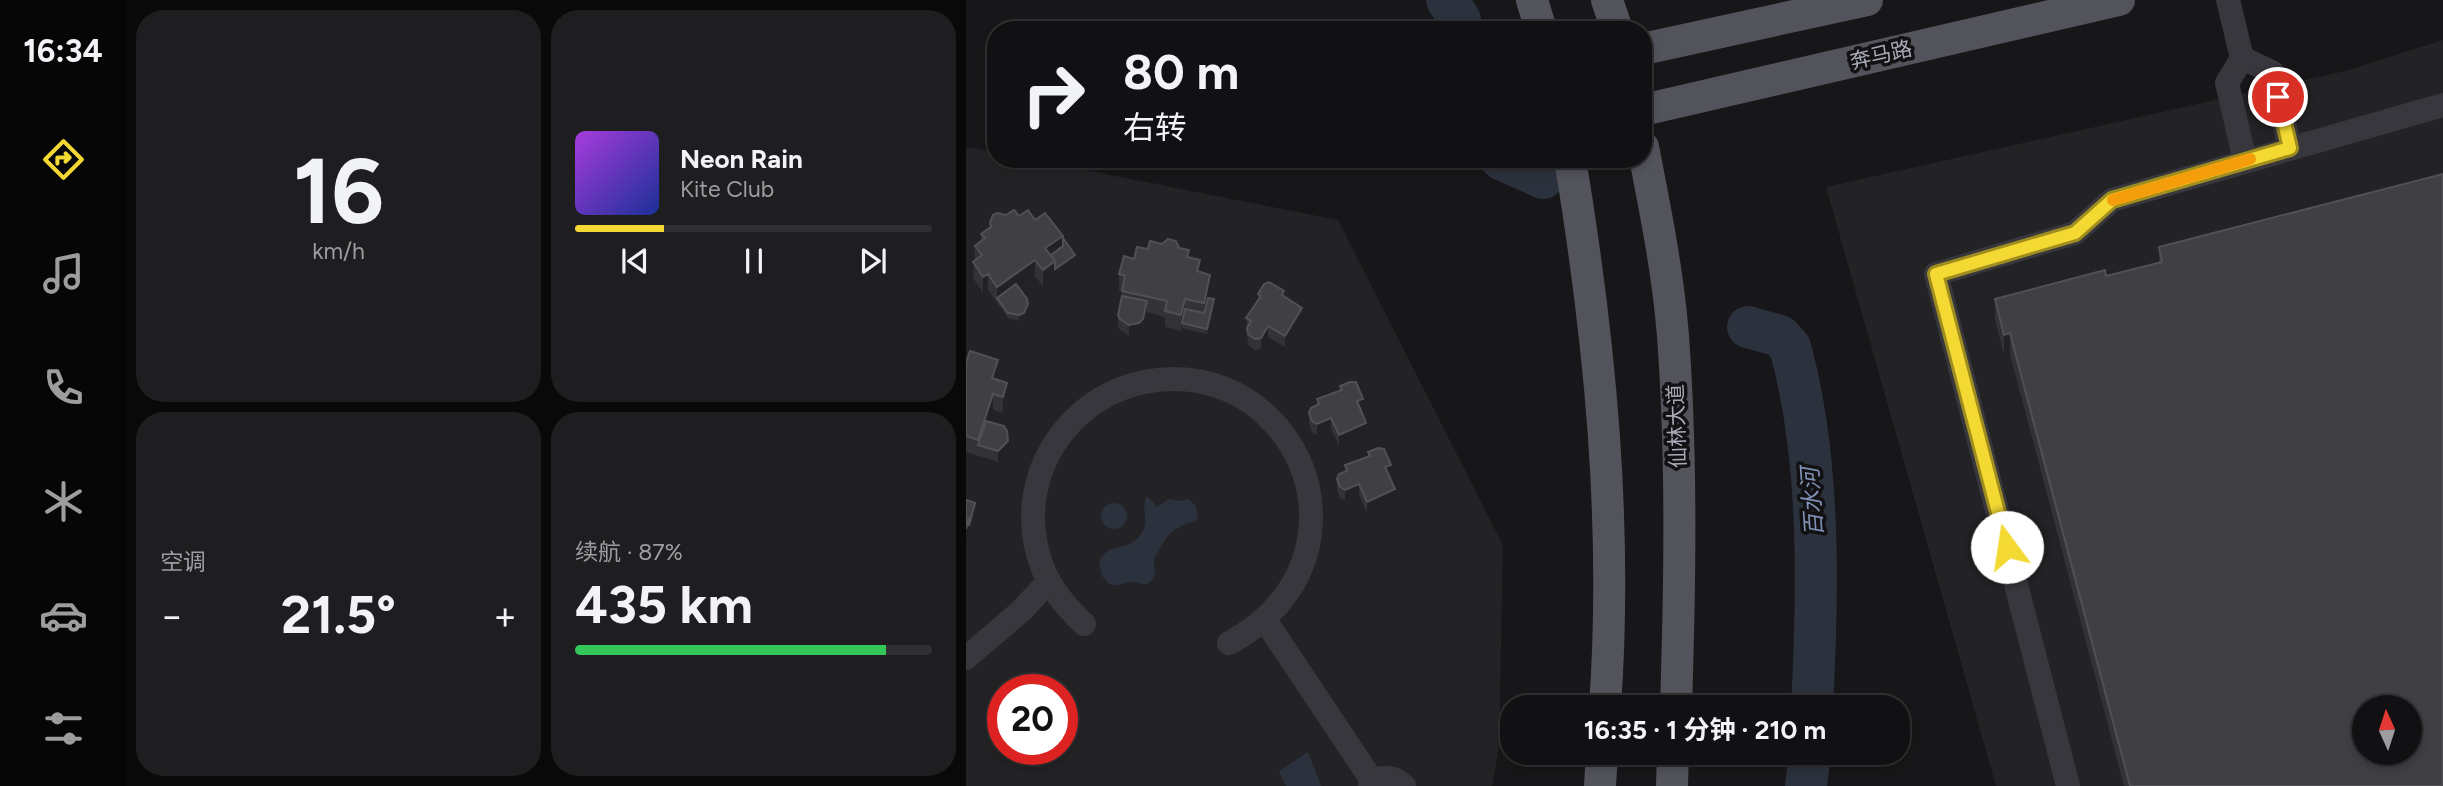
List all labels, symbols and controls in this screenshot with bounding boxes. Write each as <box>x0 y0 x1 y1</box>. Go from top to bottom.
text: 16:34 <box>23 32 103 70</box>
street label: 奔马路 <box>1847 35 1914 74</box>
text: 80 m <box>1123 42 1239 101</box>
icon: right <box>1008 49 1099 140</box>
pin <box>2248 67 2308 127</box>
icon: arrive <box>2259 78 2297 116</box>
text: 右转 <box>1123 109 1187 147</box>
icon: directions <box>39 135 88 184</box>
text: 16 <box>293 137 384 246</box>
text: Neon Rain <box>680 143 803 175</box>
text: Kite Club <box>680 175 774 203</box>
text: km/h <box>312 237 365 265</box>
icon: previous <box>616 242 654 280</box>
icon: pause <box>735 242 773 280</box>
icon: next <box>854 242 892 280</box>
icon: music <box>39 249 88 298</box>
icon: phone <box>39 363 88 412</box>
street label: 仙林大道 <box>1663 384 1690 468</box>
water label: 百水河 <box>1795 463 1828 537</box>
icon: climate <box>39 477 88 526</box>
position arrow <box>1970 510 2044 584</box>
text: 续航 · 87% <box>575 538 683 566</box>
text: 空调 <box>160 548 206 576</box>
text: 435 km <box>575 574 753 636</box>
text: 21.5° <box>281 584 396 646</box>
icon: car <box>39 591 88 640</box>
text: − <box>160 593 184 639</box>
text: + <box>493 593 517 639</box>
speed limit sign: 20 <box>987 674 1078 765</box>
north arrow <box>2352 695 2422 765</box>
map controls <box>2352 695 2422 765</box>
icon: filters <box>39 704 88 753</box>
text: 16:35 · 1 分钟 · 210 m <box>1584 714 1826 746</box>

